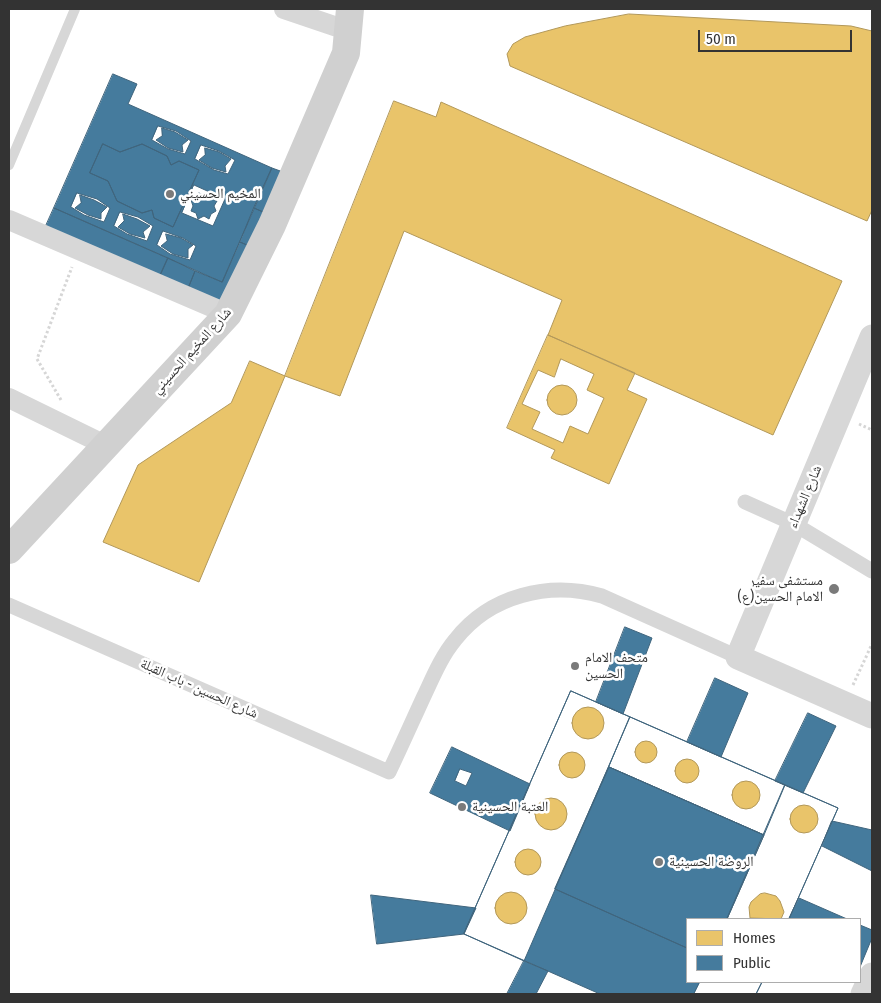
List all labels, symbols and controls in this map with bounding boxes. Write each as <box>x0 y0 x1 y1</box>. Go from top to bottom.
scale bar <box>701 20 855 52</box>
text: 50 m <box>706 30 736 48</box>
place label: المخيم الحسيني <box>180 186 261 202</box>
marker: المخيم الحسيني <box>164 188 176 200</box>
street label: شارع المخيم الحسيني <box>149 304 235 398</box>
street label: شارع الشهداء <box>784 463 826 531</box>
place label: مستشفى سفير الامام الحسين(ع) <box>738 573 823 606</box>
marker: مستشفى سفير الامام الحسين(ع) <box>827 582 841 596</box>
place label: متحف الامام الحسين <box>585 650 648 682</box>
street label: شارع الحسين - باب القبلة <box>138 656 260 722</box>
marker: متحف الامام الحسين <box>569 660 581 672</box>
place label: العتبة الحسينية <box>472 799 548 815</box>
marker: العتبة الحسينية <box>456 801 468 813</box>
place label: الروضة الحسينية <box>669 854 754 870</box>
marker: الروضة الحسينية <box>653 856 665 868</box>
legend <box>686 918 861 983</box>
text: Homes <box>733 929 775 947</box>
text: Public <box>733 954 770 972</box>

